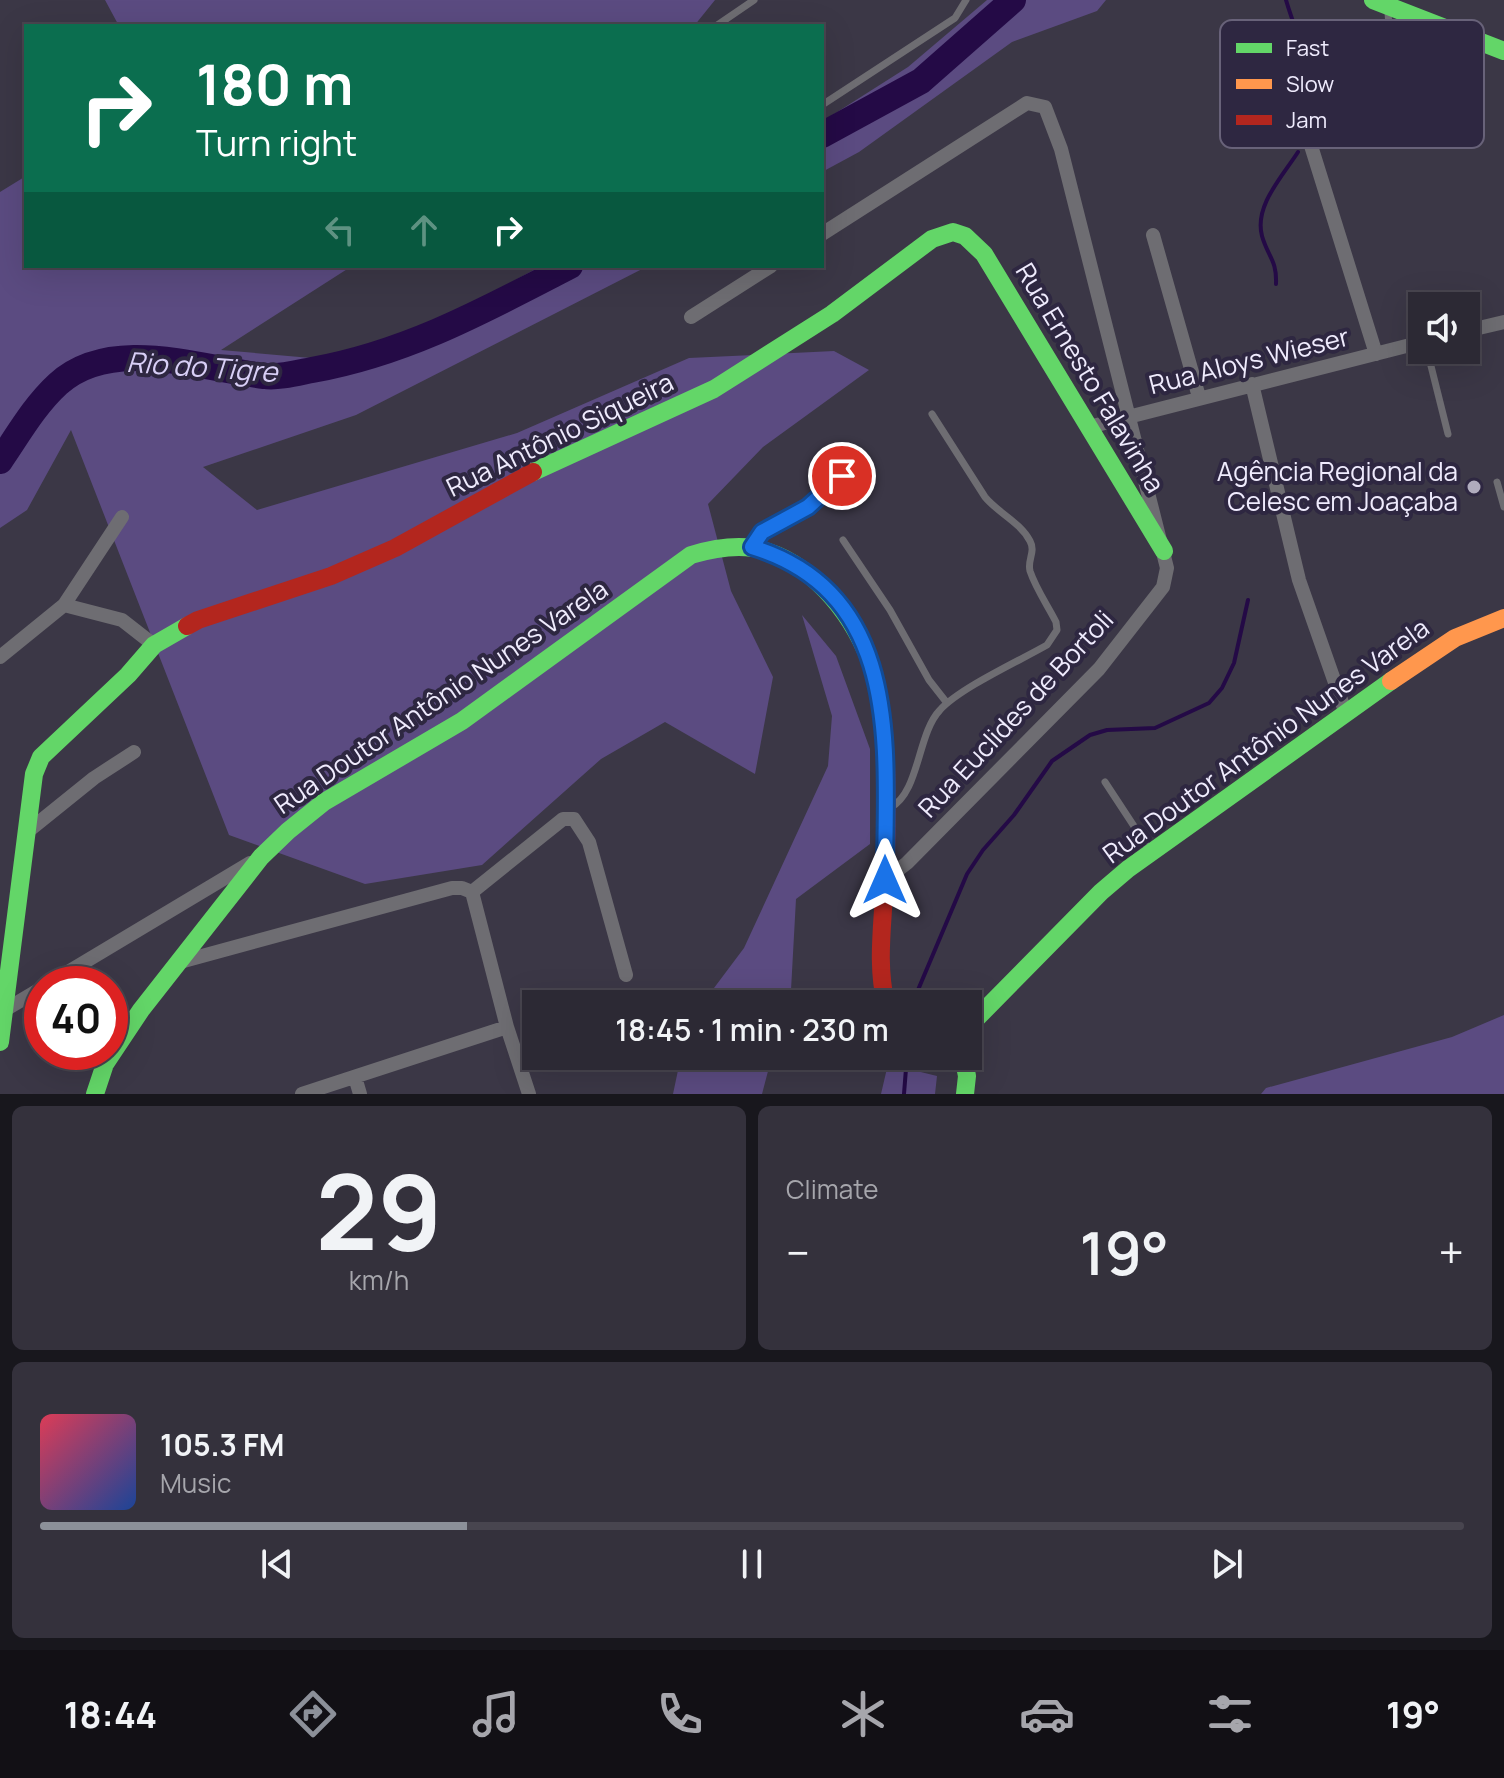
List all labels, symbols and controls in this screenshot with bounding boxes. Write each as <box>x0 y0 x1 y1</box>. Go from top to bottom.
legend <box>1220 20 1484 148</box>
text: Fast <box>1286 33 1329 63</box>
text: 180 m <box>196 45 353 122</box>
icon: right <box>64 56 168 160</box>
text: Slow <box>1286 69 1334 99</box>
text: Jam <box>1286 105 1327 135</box>
text: Turn right <box>196 118 357 167</box>
icon: left <box>318 208 362 252</box>
icon: ahead <box>402 208 446 252</box>
icon: right <box>486 208 530 252</box>
street label: Rua Ernesto Falavinha <box>1008 256 1174 499</box>
map controls <box>1408 292 1480 364</box>
button: sound <box>1408 292 1480 364</box>
street label: Rua Aloys Wieser <box>1145 318 1352 402</box>
water label: Rio do Tigre <box>125 342 280 390</box>
street label: Rua Antônio Siqueira <box>440 364 679 505</box>
pin <box>808 442 876 510</box>
place label: Agência Regional da Celesc em Joaçaba <box>1217 453 1458 519</box>
icon: arrive <box>820 454 864 498</box>
marker: Agência Regional da Celesc em Joaçaba <box>1465 478 1483 496</box>
street label: Rua Doutor Antônio Nunes Varela <box>267 571 614 822</box>
street label: Rua Euclides de Bortoli <box>910 602 1121 825</box>
street label: Rua Doutor Antônio Nunes Varela <box>1095 609 1436 871</box>
position arrow <box>843 838 927 922</box>
speed limit sign: 40 <box>24 966 128 1070</box>
text: 18:45 · 1 min · 230 m <box>615 1009 889 1050</box>
text: 29 <box>316 1139 442 1281</box>
text: Climate <box>786 1171 878 1207</box>
text: 19° <box>1079 1211 1169 1293</box>
text: − <box>786 1222 810 1282</box>
text: + <box>1439 1222 1464 1282</box>
text: km/h <box>349 1262 409 1298</box>
text: 105.3 FM <box>160 1424 284 1465</box>
text: Music <box>160 1465 231 1501</box>
icon: previous <box>255 1542 299 1586</box>
icon: pause <box>730 1542 774 1586</box>
icon: next <box>1205 1542 1249 1586</box>
icon: directions <box>285 1686 341 1742</box>
icon: music <box>468 1686 524 1742</box>
icon: phone <box>652 1686 708 1742</box>
icon: climate <box>835 1686 891 1742</box>
icon: car <box>1019 1686 1075 1742</box>
icon: filters <box>1202 1686 1258 1742</box>
text: 18:44 <box>64 1690 157 1739</box>
text: 19° <box>1386 1690 1440 1739</box>

